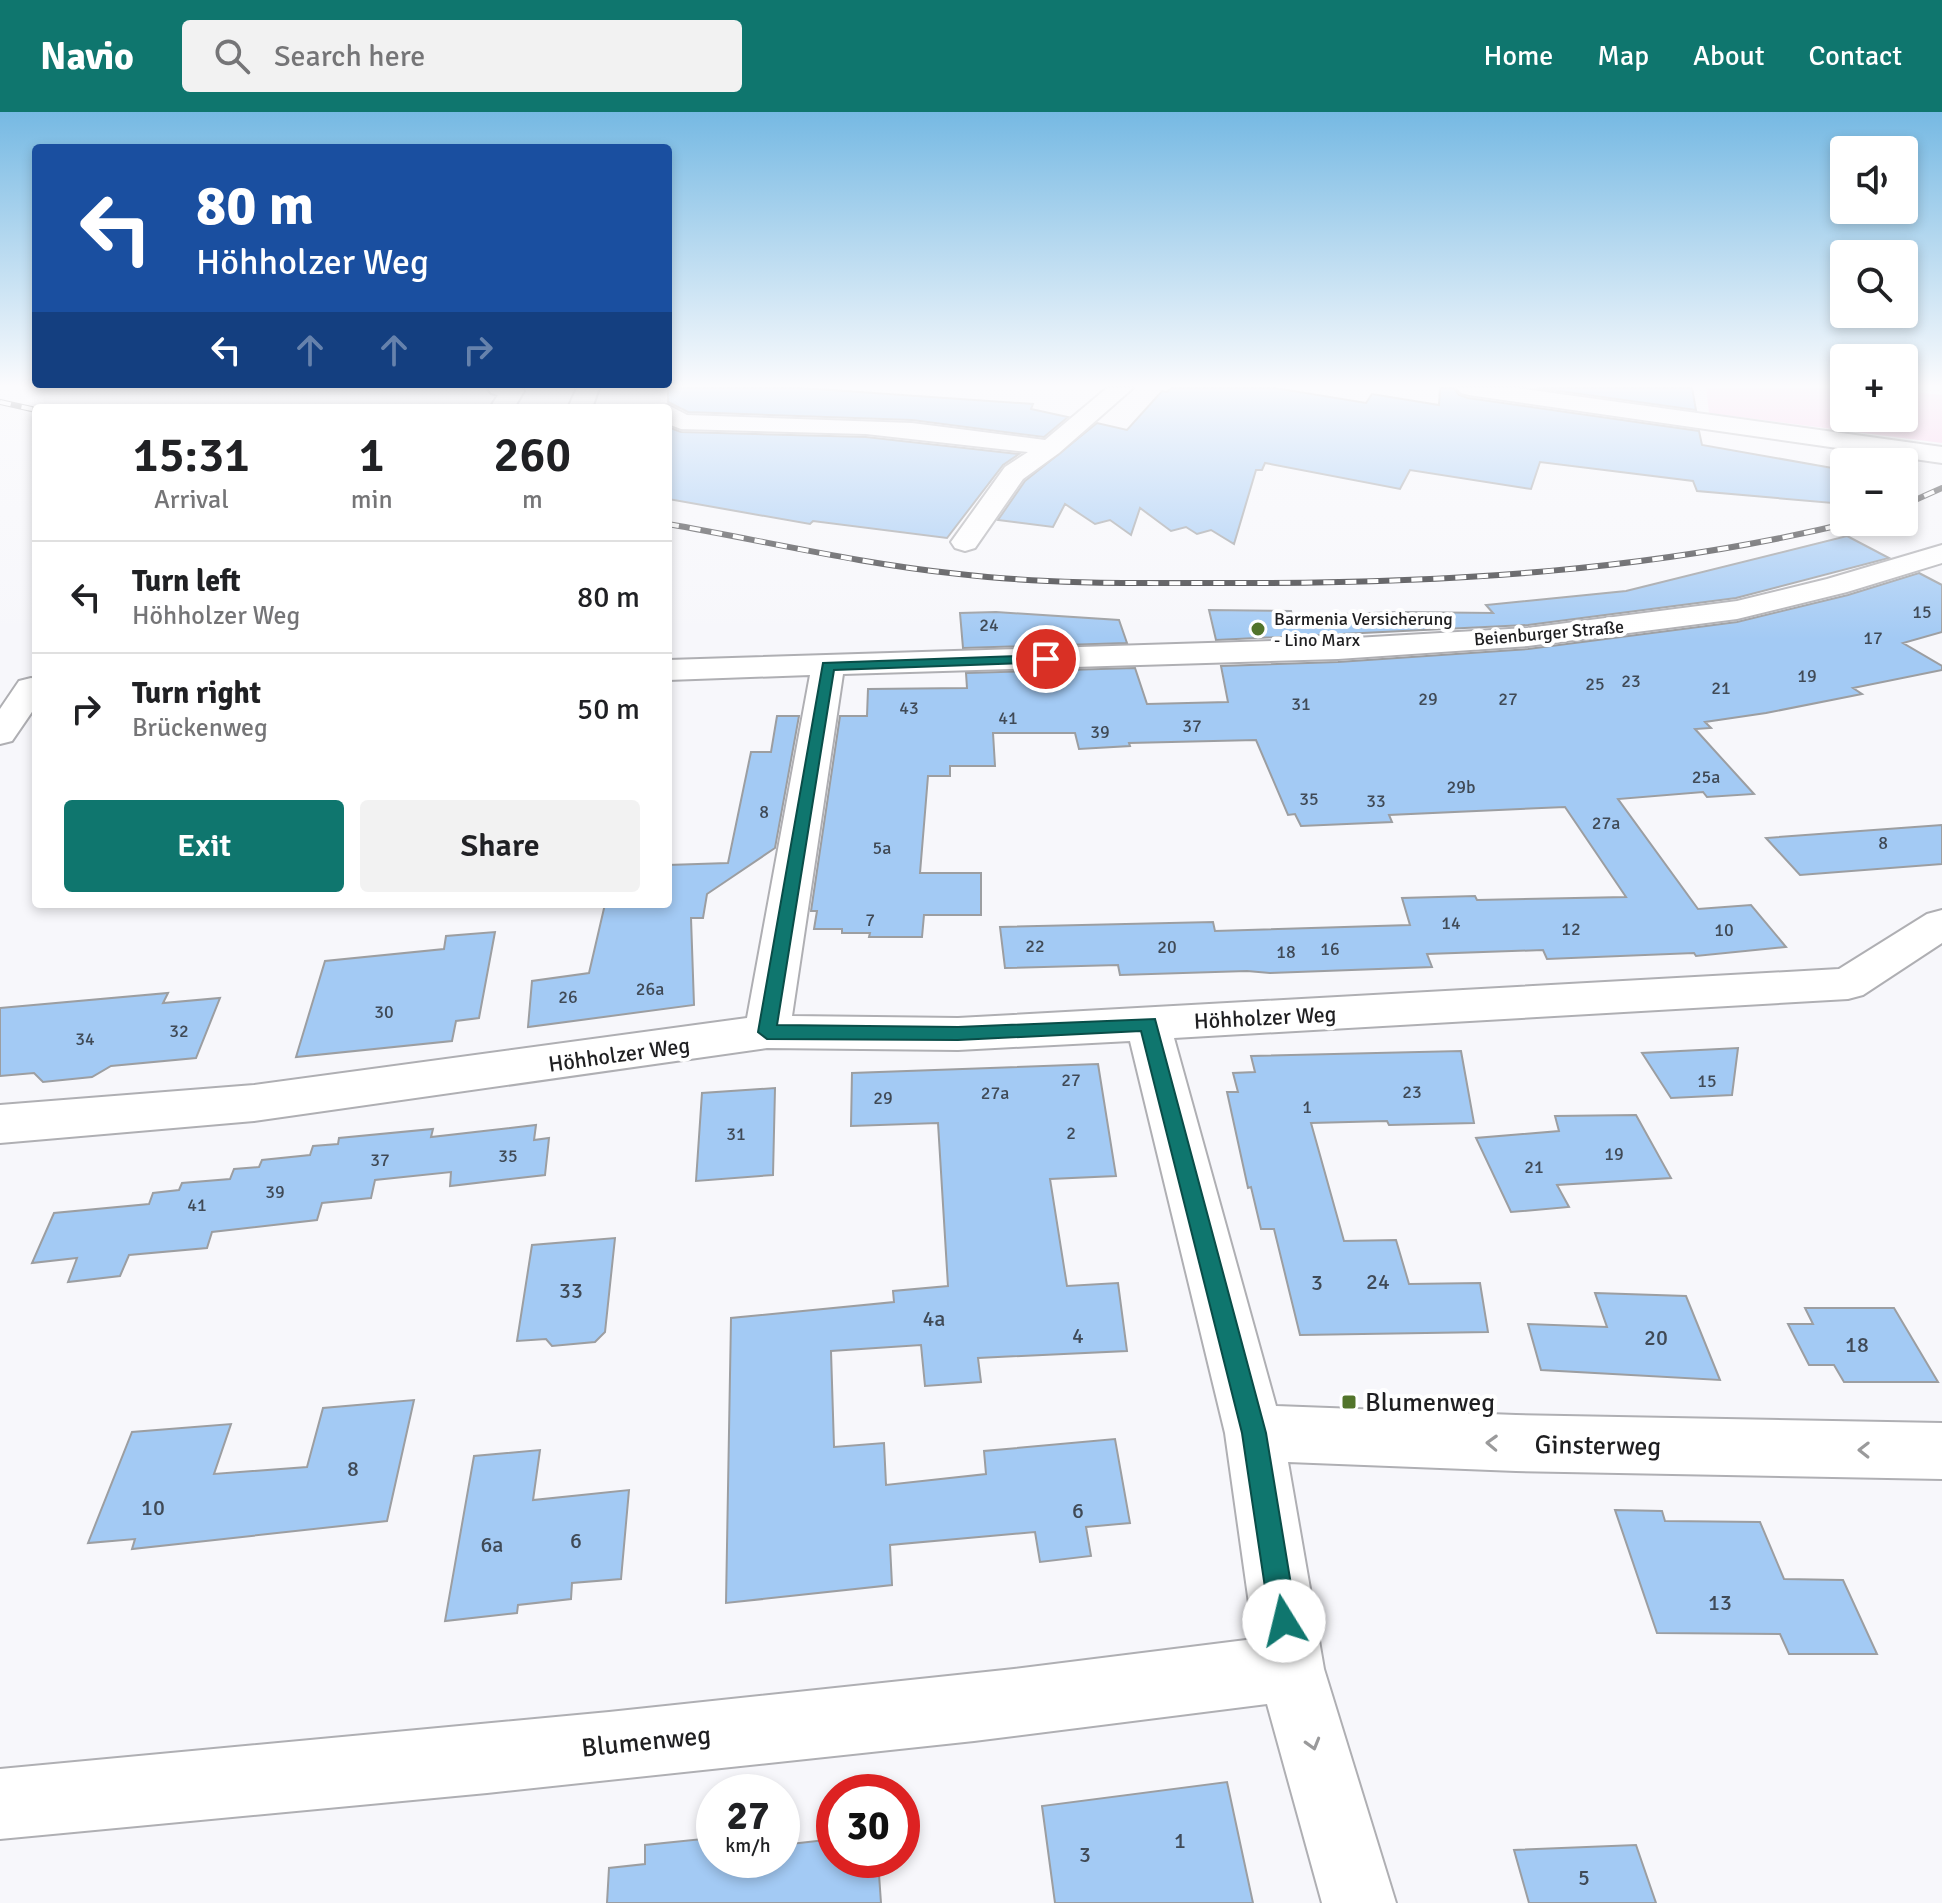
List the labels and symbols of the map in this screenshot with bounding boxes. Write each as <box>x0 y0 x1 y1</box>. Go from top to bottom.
house number: 15 <box>1912 601 1932 623</box>
place label: Barmenia Versicherung - Lino Marx <box>1274 608 1453 651</box>
house number: 24 <box>979 614 999 636</box>
street label: Beienburger Straße <box>1473 615 1625 651</box>
marker: Barmenia Versicherung - Lino Marx <box>1249 620 1267 638</box>
pin <box>1012 625 1080 693</box>
house number: 17 <box>1863 627 1883 649</box>
house number: 19 <box>1797 665 1817 687</box>
house number: 23 <box>1621 670 1641 692</box>
house number: 25 <box>1585 673 1605 695</box>
house number: 21 <box>1711 677 1731 699</box>
house number: 29 <box>1418 688 1438 710</box>
house number: 27 <box>1498 688 1518 710</box>
house number: 31 <box>1291 693 1311 715</box>
house number: 43 <box>899 697 919 719</box>
house number: 41 <box>998 707 1018 729</box>
house number: 37 <box>1182 715 1202 737</box>
house number: 39 <box>1090 721 1110 743</box>
house number: 25a <box>1692 766 1720 788</box>
house number: 29b <box>1447 776 1475 798</box>
house number: 35 <box>1299 788 1319 810</box>
house number: 33 <box>1366 790 1386 812</box>
house number: 8 <box>759 801 769 823</box>
house number: 27a <box>1592 812 1620 834</box>
house number: 8 <box>1878 832 1888 854</box>
house number: 5a <box>873 837 891 859</box>
house number: 7 <box>865 909 875 931</box>
house number: 14 <box>1441 912 1461 934</box>
house number: 12 <box>1561 918 1581 940</box>
house number: 10 <box>1714 919 1734 941</box>
house number: 22 <box>1025 935 1045 957</box>
house number: 20 <box>1157 936 1177 958</box>
house number: 16 <box>1320 938 1340 960</box>
house number: 18 <box>1276 941 1296 963</box>
house number: 26a <box>636 978 664 1000</box>
house number: 26 <box>558 986 578 1008</box>
street label: Höhholzer Weg <box>1193 1000 1337 1035</box>
house number: 30 <box>374 1001 394 1023</box>
house number: 32 <box>169 1020 189 1042</box>
house number: 34 <box>75 1028 95 1050</box>
street label: Höhholzer Weg <box>547 1031 691 1078</box>
house number: 27 <box>1061 1069 1081 1091</box>
house number: 15 <box>1697 1070 1717 1092</box>
house number: 23 <box>1402 1081 1422 1103</box>
house number: 27a <box>981 1082 1009 1104</box>
house number: 29 <box>873 1087 893 1109</box>
house number: 1 <box>1302 1096 1312 1118</box>
house number: 2 <box>1066 1122 1076 1144</box>
house number: 31 <box>726 1123 746 1145</box>
house number: 19 <box>1604 1143 1624 1165</box>
house number: 35 <box>498 1145 518 1167</box>
house number: 37 <box>370 1149 390 1171</box>
house number: 21 <box>1524 1156 1544 1178</box>
house number: 39 <box>265 1181 285 1203</box>
house number: 41 <box>187 1194 207 1216</box>
house number: 24 <box>1366 1268 1390 1295</box>
house number: 3 <box>1311 1269 1323 1296</box>
house number: 33 <box>559 1277 583 1304</box>
house number: 4a <box>922 1305 946 1332</box>
house number: 4 <box>1072 1322 1084 1349</box>
house number: 20 <box>1644 1324 1668 1351</box>
house number: 18 <box>1845 1331 1869 1358</box>
place label: Blumenweg <box>1365 1387 1495 1419</box>
marker: Blumenweg <box>1340 1393 1358 1411</box>
street label: Ginsterweg <box>1534 1429 1662 1463</box>
one-way arrow <box>1485 1434 1498 1451</box>
one-way arrow <box>1857 1442 1870 1459</box>
house number: 8 <box>347 1455 359 1482</box>
house number: 10 <box>141 1494 165 1521</box>
house number: 6 <box>1072 1497 1084 1524</box>
house number: 6 <box>570 1527 582 1554</box>
house number: 6a <box>480 1531 504 1558</box>
position arrow <box>1242 1579 1326 1663</box>
house number: 13 <box>1708 1589 1732 1616</box>
street label: Blumenweg <box>580 1719 712 1765</box>
one-way arrow <box>1304 1736 1320 1750</box>
speed limit sign: 30 <box>816 1774 920 1878</box>
house number: 1 <box>1174 1827 1186 1854</box>
house number: 3 <box>1079 1841 1091 1868</box>
house number: 5 <box>1578 1864 1590 1891</box>

